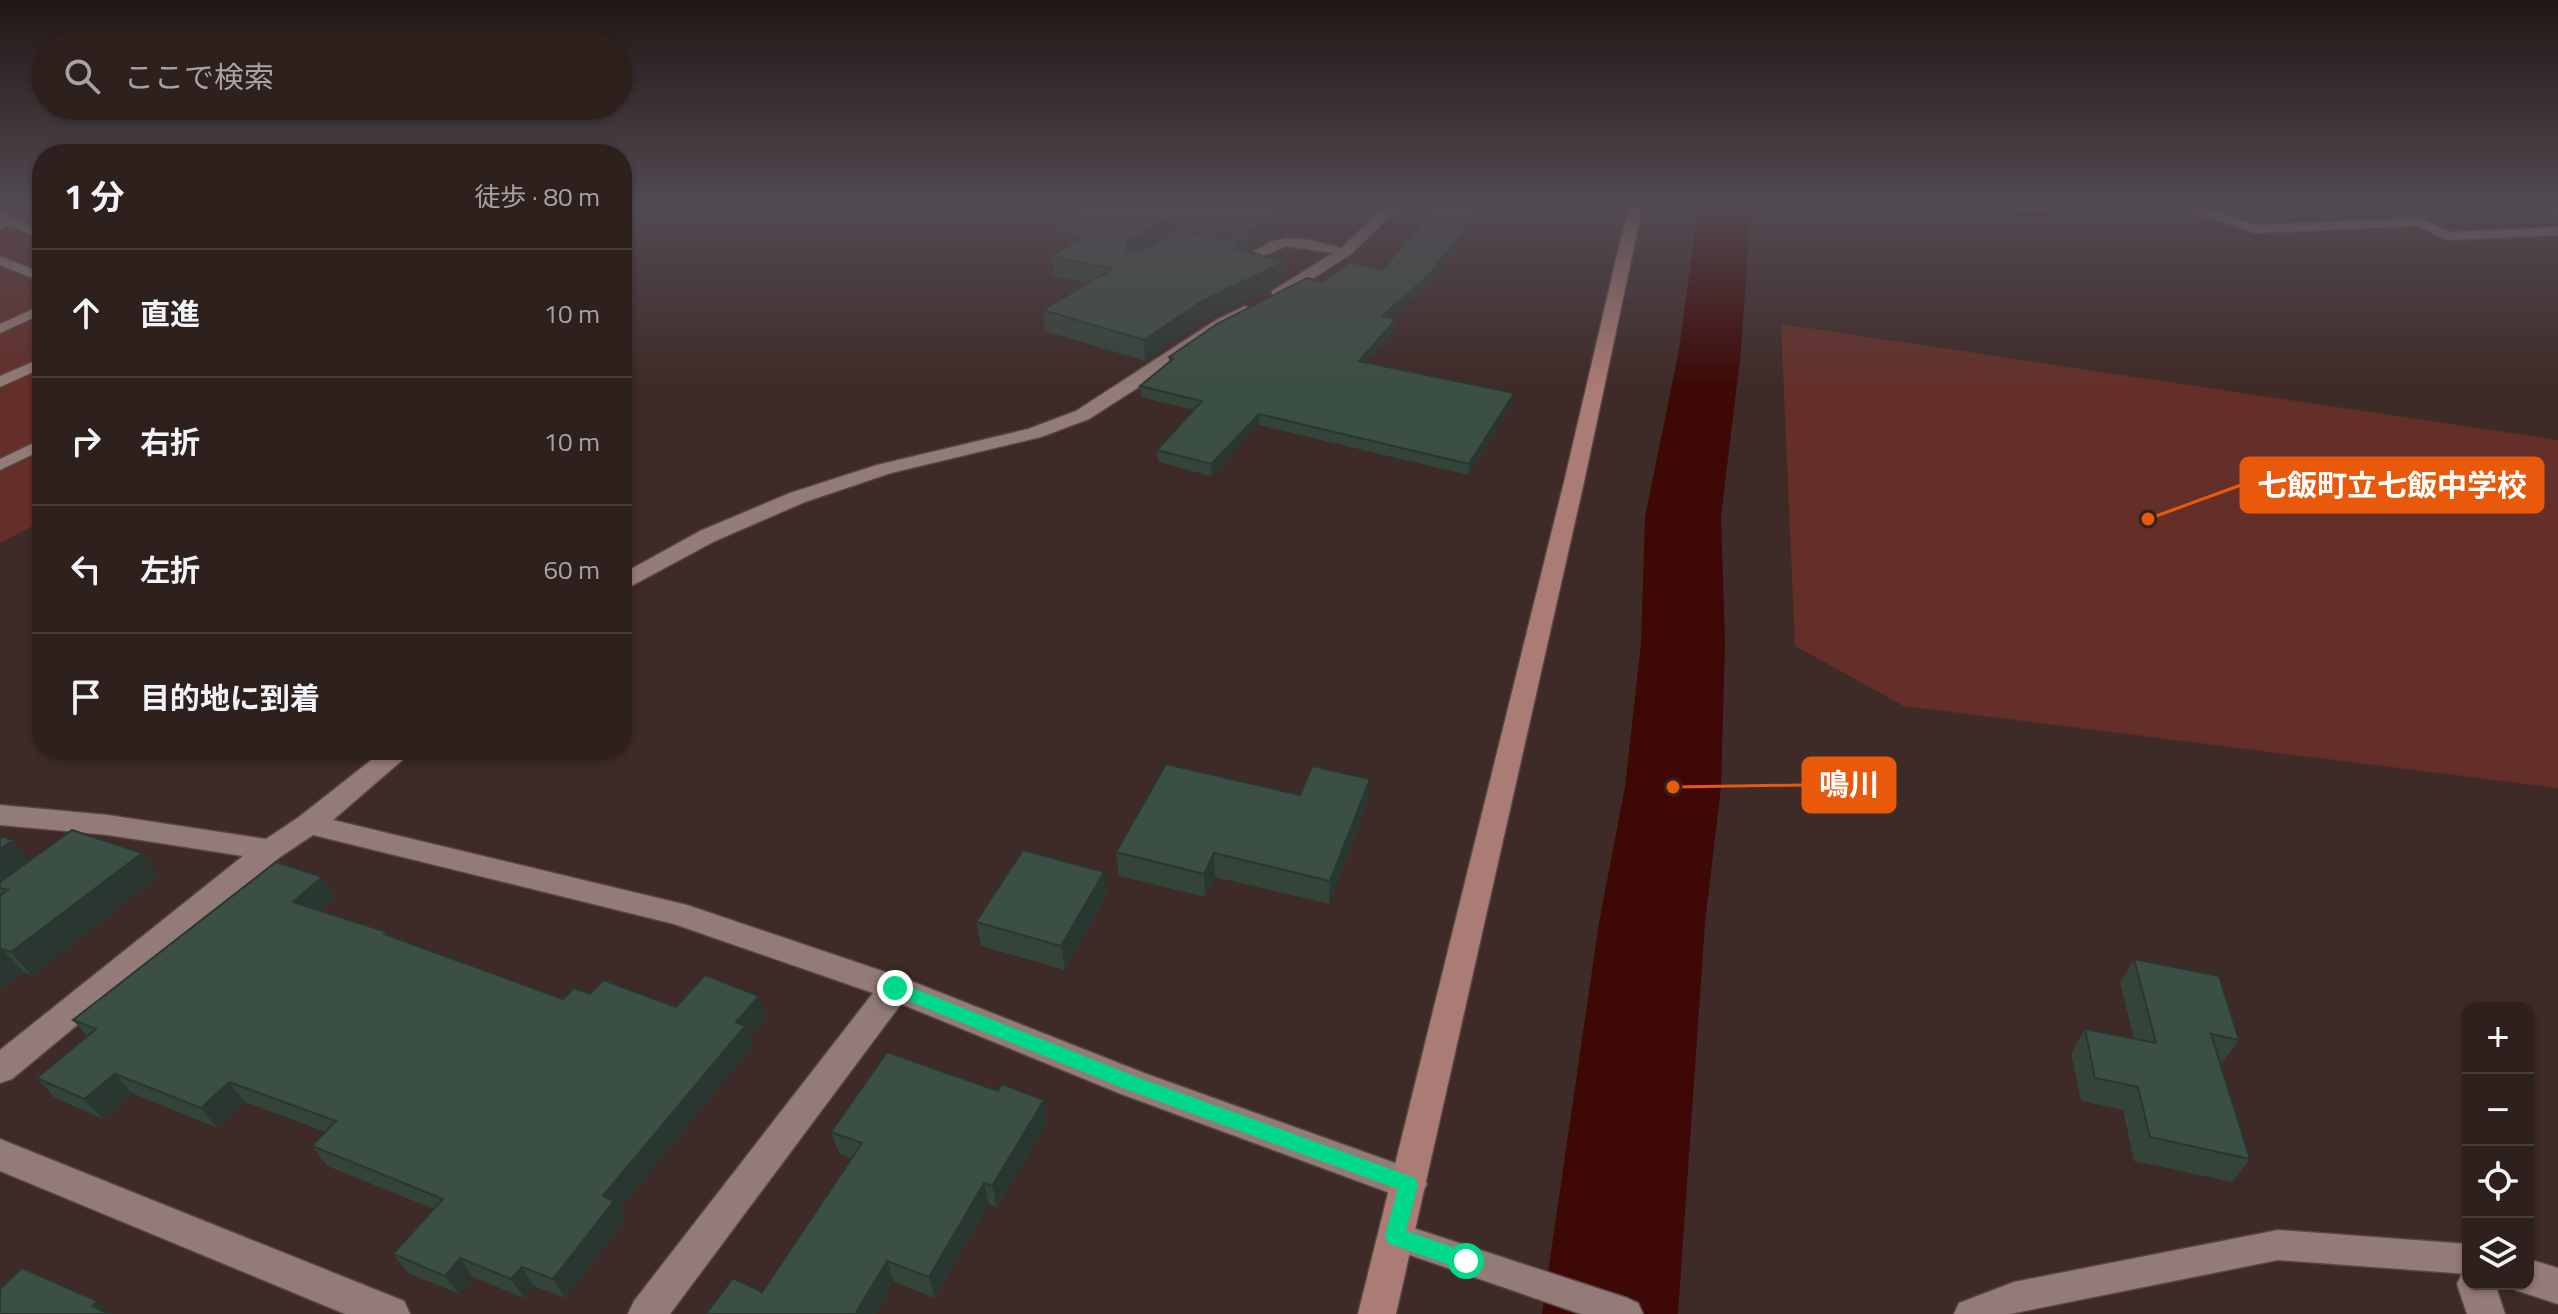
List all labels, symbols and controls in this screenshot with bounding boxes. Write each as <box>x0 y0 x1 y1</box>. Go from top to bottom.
search box <box>32 32 632 120</box>
icon: search <box>60 54 104 98</box>
text: ここで検索 <box>124 54 274 100</box>
text: 1 分 <box>64 170 125 222</box>
text: 徒歩 · 80 m <box>474 177 600 216</box>
icon: ahead <box>64 291 108 335</box>
text: 直進 <box>140 291 200 337</box>
text: 10 m <box>543 294 600 333</box>
icon: right <box>64 419 108 463</box>
text: 右折 <box>140 419 200 465</box>
text: 10 m <box>543 422 600 461</box>
callout: 七飯町立七飯中学校 <box>2241 458 2543 512</box>
text: 七飯町立七飯中学校 <box>2257 462 2527 508</box>
icon: left <box>64 547 108 591</box>
text: 左折 <box>140 547 200 593</box>
text: 60 m <box>543 550 600 589</box>
icon: arrive <box>64 675 108 719</box>
text: 目的地に到着 <box>140 675 320 721</box>
callout: 鳴川 <box>1803 758 1895 812</box>
text: 鳴川 <box>1819 761 1879 807</box>
route end <box>877 970 913 1006</box>
map controls <box>2462 1002 2534 1290</box>
button: + <box>2462 1002 2534 1074</box>
button: − <box>2462 1074 2534 1146</box>
button: locate <box>2462 1146 2534 1218</box>
button: layers <box>2462 1218 2534 1290</box>
route start <box>1448 1243 1484 1279</box>

